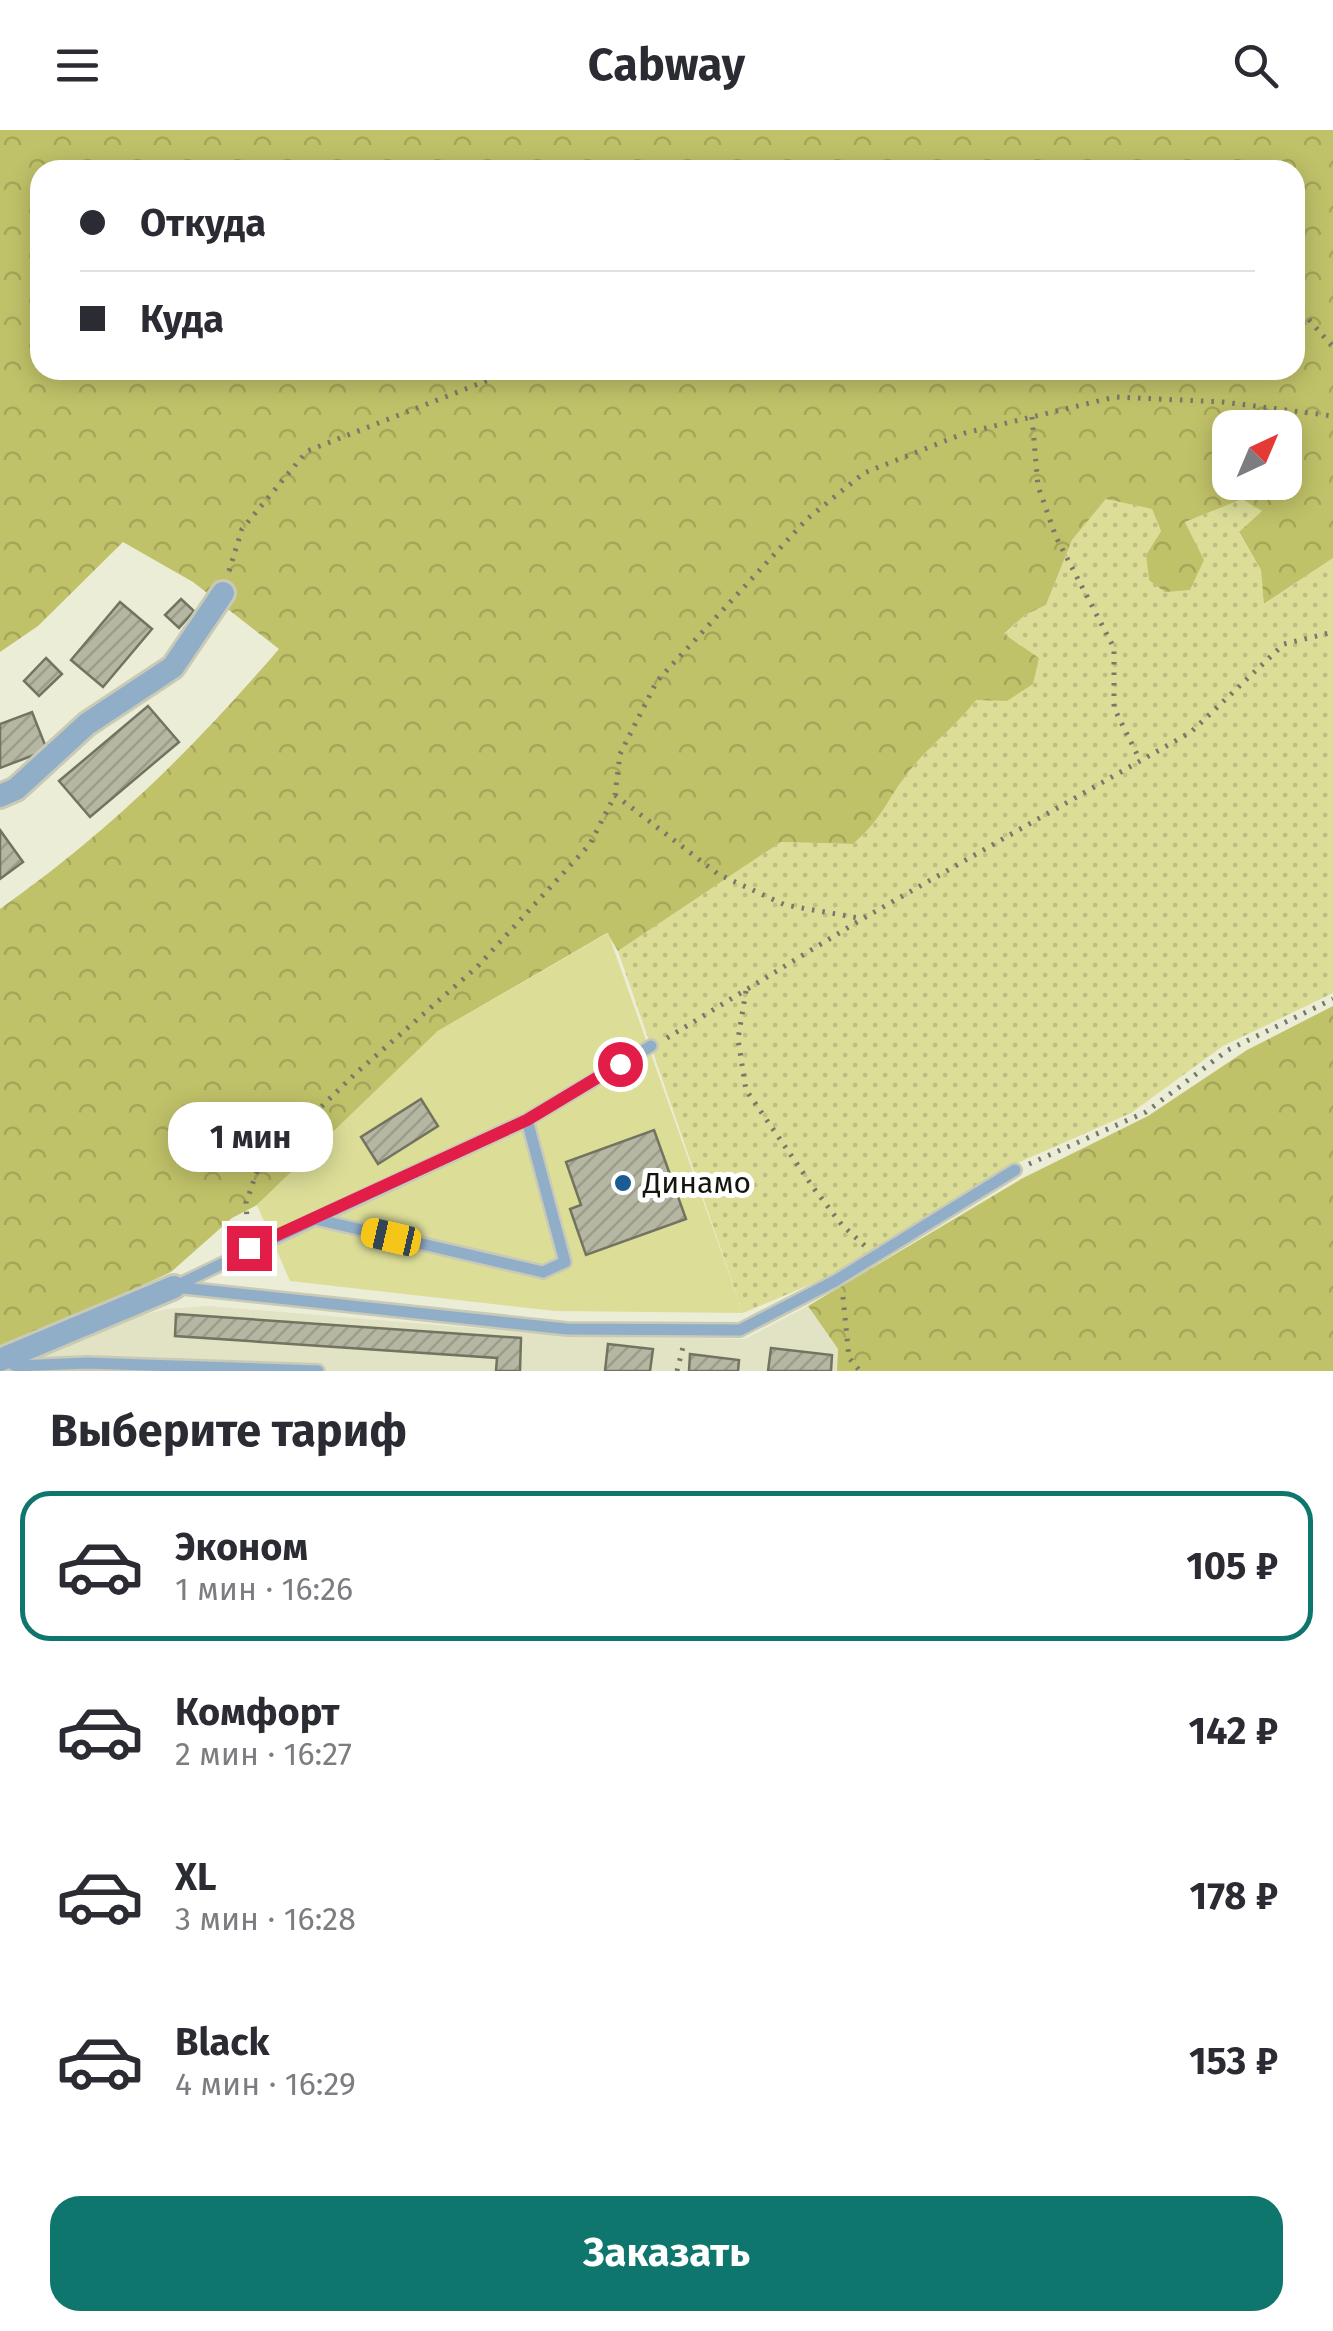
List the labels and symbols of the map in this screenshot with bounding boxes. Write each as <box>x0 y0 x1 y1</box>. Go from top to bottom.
north arrow <box>1212 410 1302 500</box>
route start <box>598 1042 643 1087</box>
callout: 1 мин <box>166 1103 332 1173</box>
place label: Динамо <box>642 1165 751 1201</box>
marker: Динамо <box>612 1172 634 1194</box>
car <box>358 1216 424 1258</box>
route end <box>227 1226 272 1271</box>

